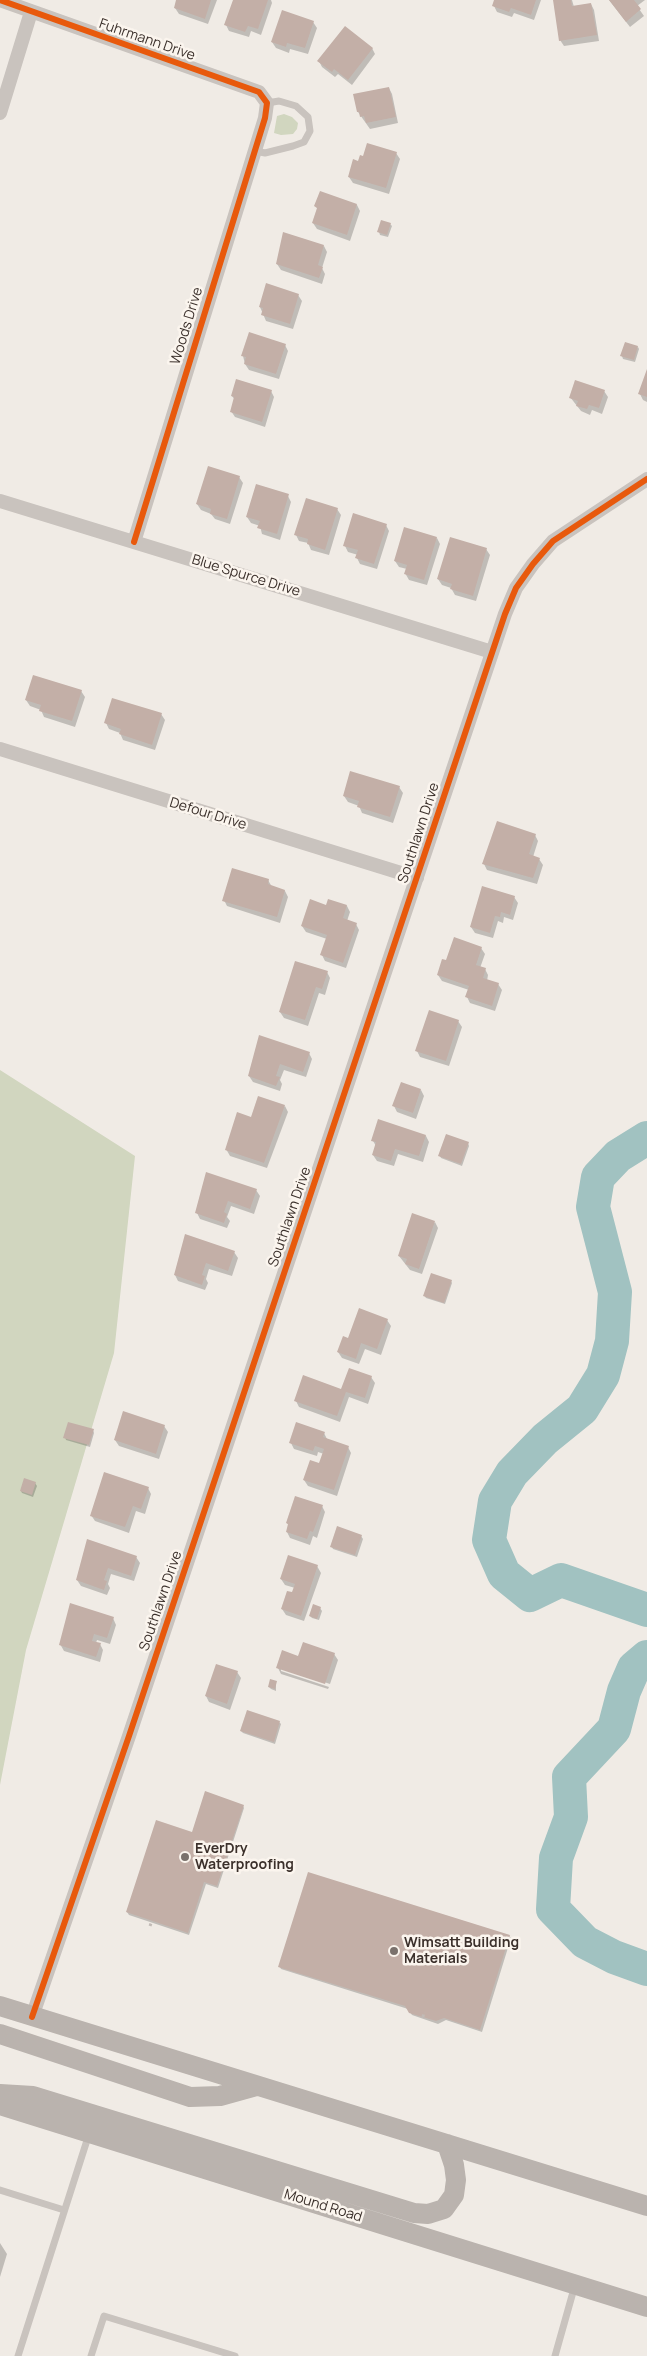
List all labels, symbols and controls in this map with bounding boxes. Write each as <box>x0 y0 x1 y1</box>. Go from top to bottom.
street label: Fuhrmann Drive <box>97 16 197 64</box>
street label: Woods Drive <box>167 285 207 367</box>
street label: Blue Spurce Drive <box>190 552 302 600</box>
street label: Southlawn Drive <box>395 781 443 885</box>
street label: Defour Drive <box>168 794 248 834</box>
street label: Southlawn Drive <box>265 1165 315 1269</box>
street label: Southlawn Drive <box>136 1549 186 1653</box>
place label: EverDry Waterproofing <box>195 1841 294 1874</box>
marker: EverDry Waterproofing <box>179 1851 191 1863</box>
place label: Wimsatt Building Materials <box>404 1935 519 1968</box>
marker: Wimsatt Building Materials <box>388 1945 400 1957</box>
street label: Mound Road <box>282 2186 364 2226</box>

